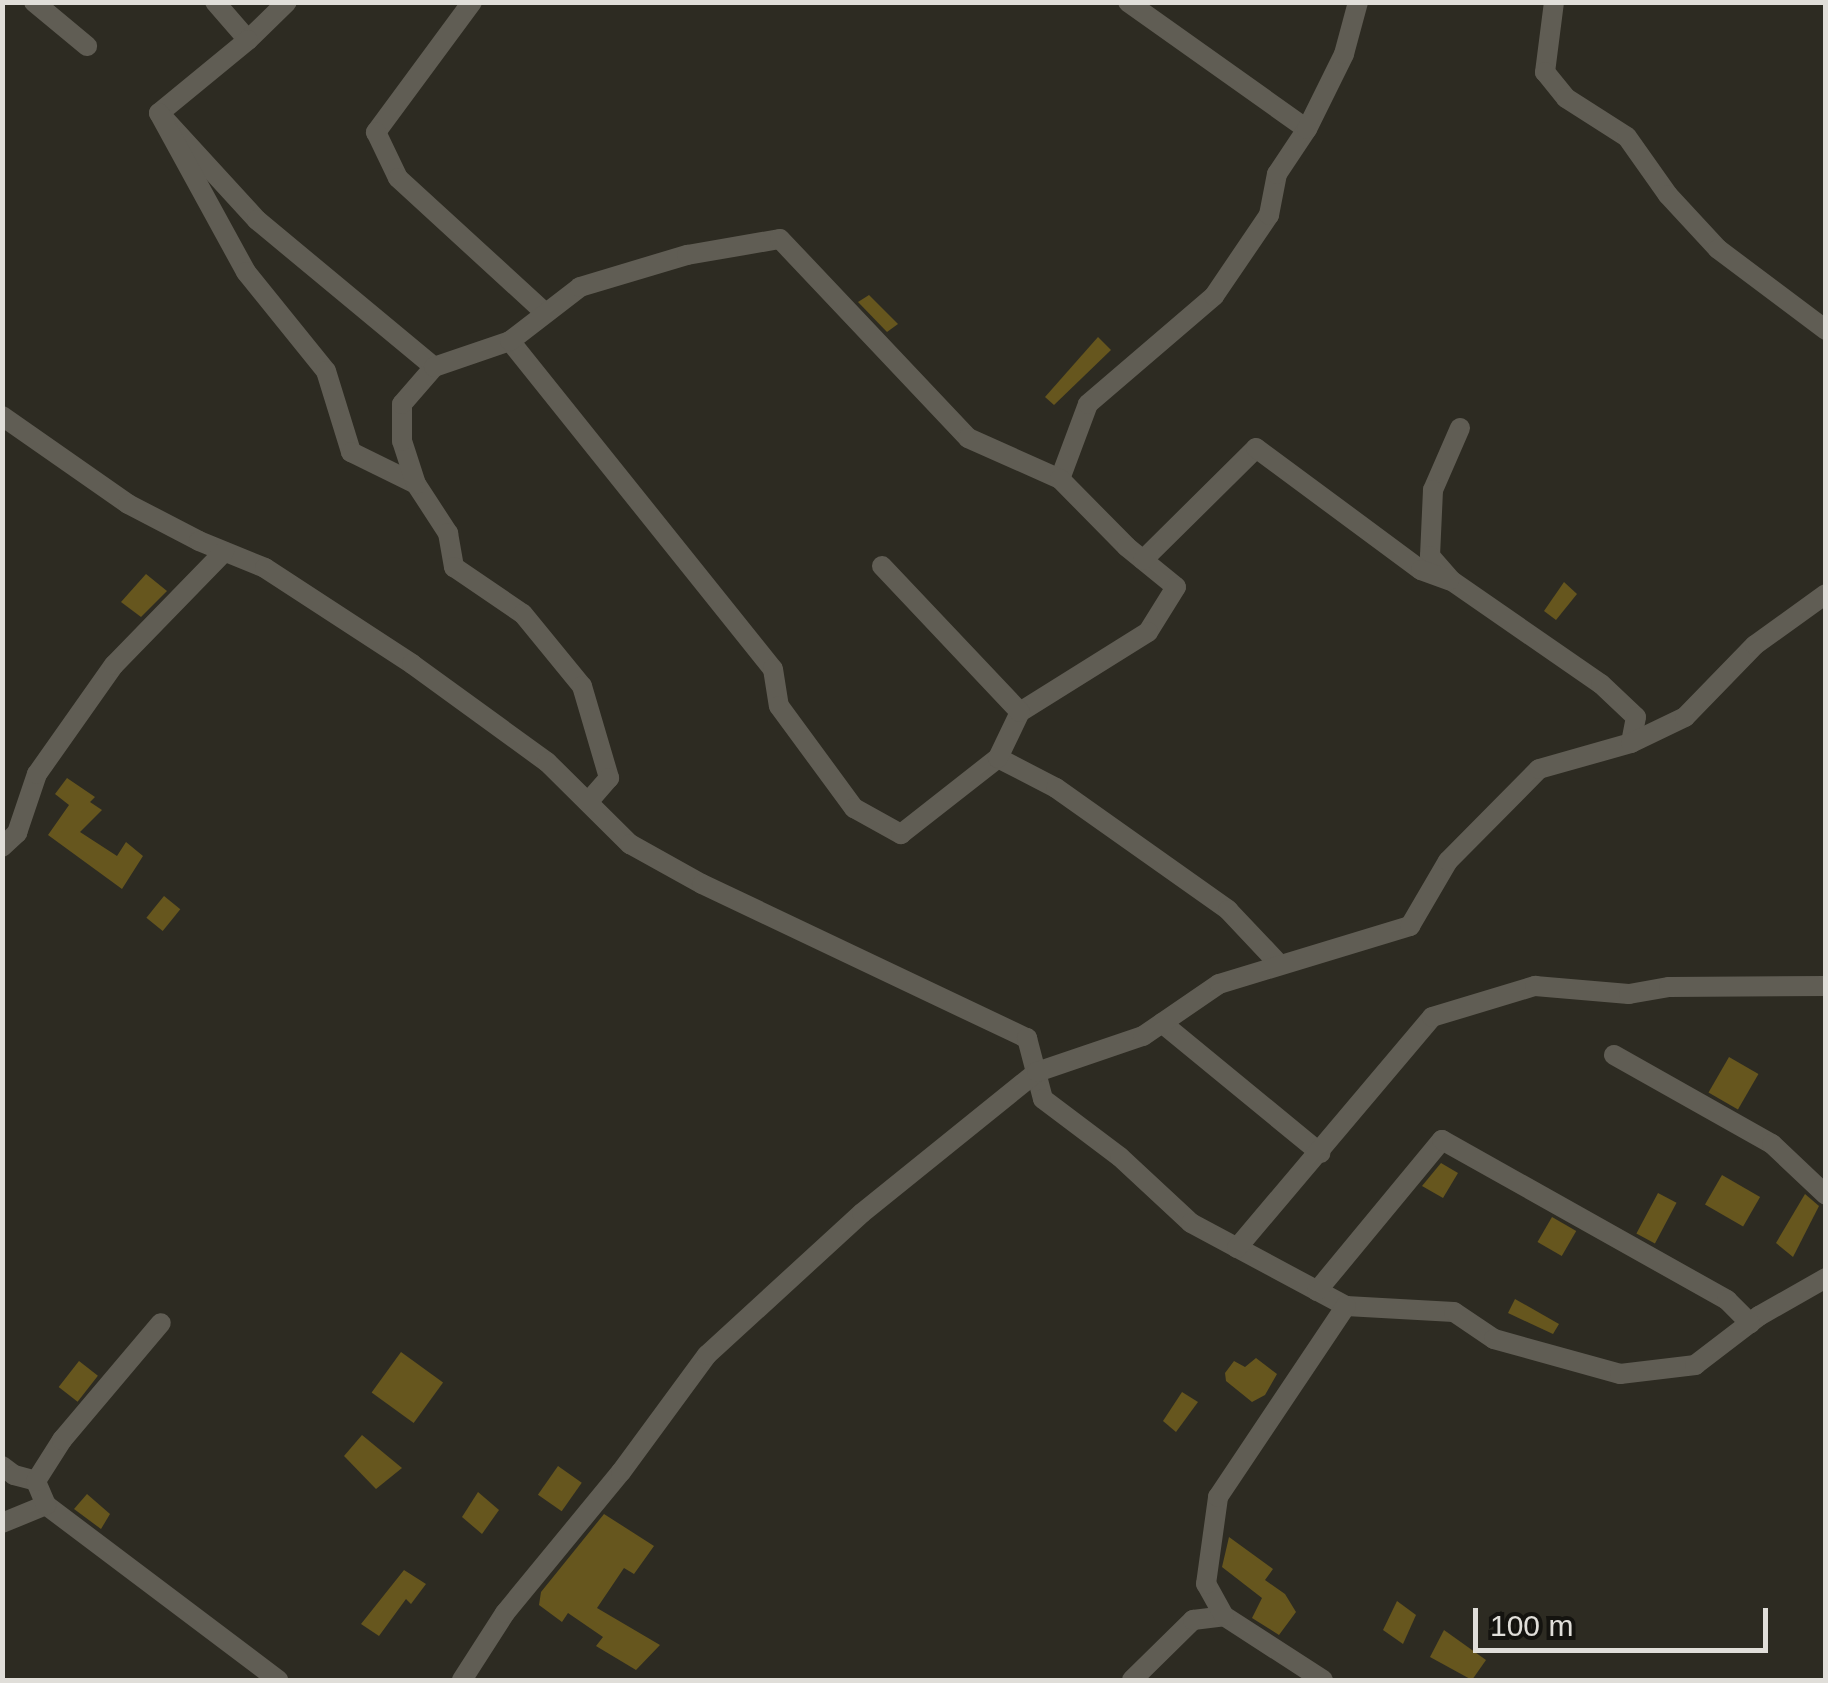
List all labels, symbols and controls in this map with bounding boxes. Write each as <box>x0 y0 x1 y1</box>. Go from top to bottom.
scale bar <box>1478 1588 1773 1650</box>
text: 100 m <box>1490 1609 1573 1642</box>

